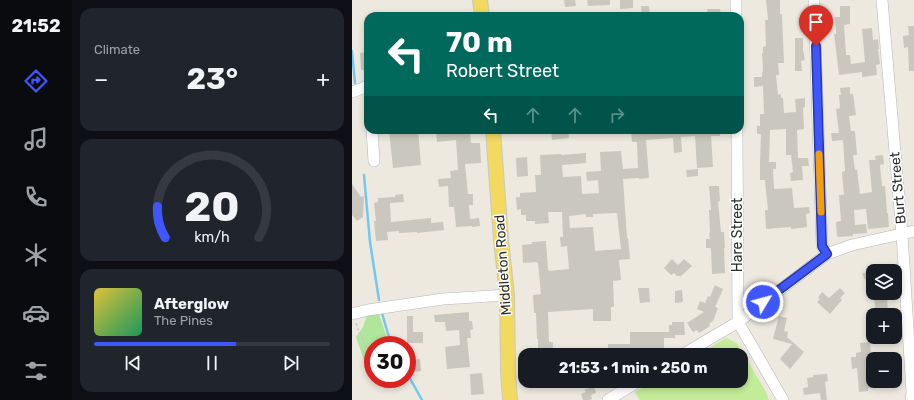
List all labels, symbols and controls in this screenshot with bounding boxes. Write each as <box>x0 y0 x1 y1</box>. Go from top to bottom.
pin <box>799 5 833 46</box>
icon: arrive <box>805 11 827 33</box>
text: 21:52 <box>11 15 61 37</box>
text: 70 m <box>446 26 513 59</box>
icon: left <box>380 28 432 80</box>
text: Climate <box>94 42 140 57</box>
text: Robert Street <box>446 60 559 82</box>
text: 23° <box>186 61 238 97</box>
text: − <box>94 66 108 93</box>
text: + <box>316 66 330 93</box>
icon: directions <box>22 67 50 95</box>
icon: left <box>480 104 502 126</box>
icon: ahead <box>522 104 544 126</box>
icon: ahead <box>564 104 586 126</box>
icon: right <box>606 104 628 126</box>
icon: music <box>22 125 50 153</box>
street label: Burt Street <box>886 151 910 225</box>
text: 20 <box>184 182 240 231</box>
icon: phone <box>22 183 50 211</box>
street label: Hare Street <box>729 197 746 272</box>
street label: Middleton Road <box>491 214 515 316</box>
text: km/h <box>194 229 230 246</box>
icon: climate <box>22 241 50 269</box>
map controls <box>866 264 902 388</box>
button: layers <box>866 264 902 300</box>
position arrow <box>742 281 784 323</box>
text: Afterglow <box>154 295 229 313</box>
icon: car <box>22 299 50 327</box>
button: + <box>866 308 902 344</box>
text: The Pines <box>154 313 213 328</box>
speed limit sign: 30 <box>364 336 416 388</box>
icon: previous <box>122 352 144 374</box>
icon: pause <box>201 352 223 374</box>
icon: next <box>280 352 302 374</box>
button: − <box>866 352 902 388</box>
icon: filters <box>22 357 50 385</box>
text: 21:53 · 1 min · 250 m <box>559 359 707 377</box>

